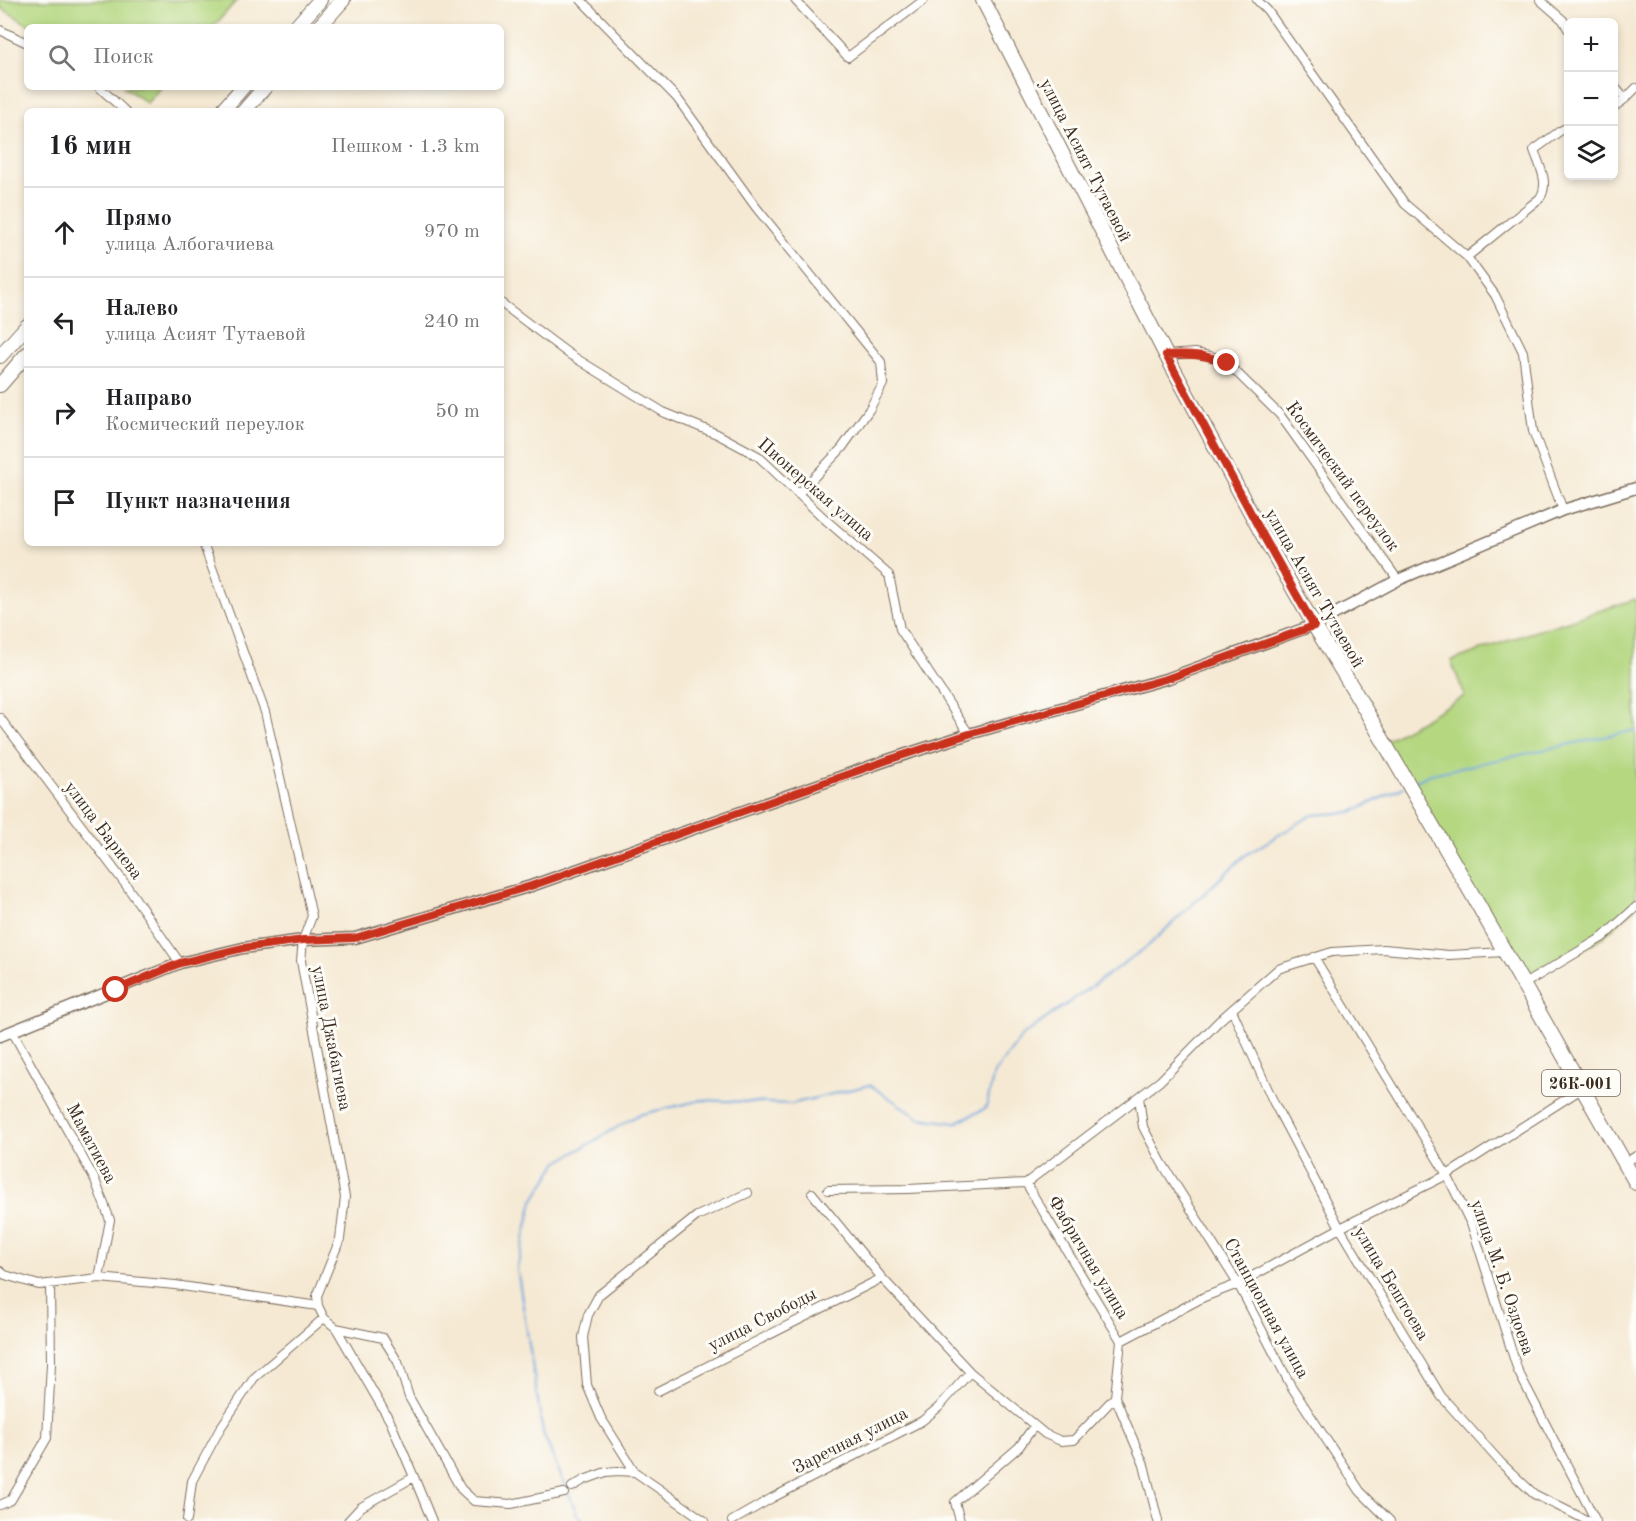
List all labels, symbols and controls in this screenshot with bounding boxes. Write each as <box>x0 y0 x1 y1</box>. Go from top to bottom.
map controls <box>1564 18 1618 180</box>
button: + <box>1564 18 1618 72</box>
search box <box>24 24 504 90</box>
icon: search <box>45 41 78 74</box>
text: Поиск <box>93 46 154 68</box>
button: − <box>1564 72 1618 126</box>
street label: улица Асият Тутаевой <box>1036 76 1134 245</box>
button: layers <box>1564 126 1618 180</box>
text: 16 мин <box>48 134 132 160</box>
text: Пешком · 1.3 km <box>331 137 480 157</box>
text: Прямо <box>105 208 172 230</box>
icon: ahead <box>48 216 81 249</box>
text: 970 m <box>424 222 480 242</box>
text: улица Албогачиева <box>105 235 274 255</box>
text: Налево <box>105 298 178 320</box>
icon: left <box>48 306 81 339</box>
text: 240 m <box>424 312 480 332</box>
text: улица Асият Тутаевой <box>105 325 306 345</box>
route end <box>1213 349 1239 375</box>
text: Направо <box>105 388 192 410</box>
icon: right <box>48 396 81 429</box>
street label: Космический переулок <box>1282 399 1402 555</box>
text: 50 m <box>435 402 480 422</box>
text: Космический переулок <box>105 415 305 435</box>
street label: Пионерская улица <box>754 435 877 545</box>
icon: arrive <box>48 486 81 519</box>
text: Пункт назначения <box>105 491 291 513</box>
street label: улица Асият Тутаевой <box>1261 506 1367 671</box>
street label: улица Бариева <box>61 778 146 883</box>
street label: улица Джабагиева <box>308 964 354 1112</box>
route start <box>102 976 128 1002</box>
road number: 26К-001 <box>1542 1070 1620 1096</box>
street label: Маматиева <box>63 1101 120 1186</box>
street label: Фабричная улица <box>1044 1193 1132 1322</box>
street label: улица М. Б. Оздоева <box>1467 1197 1537 1357</box>
street label: улица Бештоева <box>1350 1224 1432 1344</box>
street label: Станционная улица <box>1220 1236 1312 1382</box>
street label: улица Свободы <box>705 1285 820 1355</box>
street label: Заречная улица <box>790 1404 911 1477</box>

